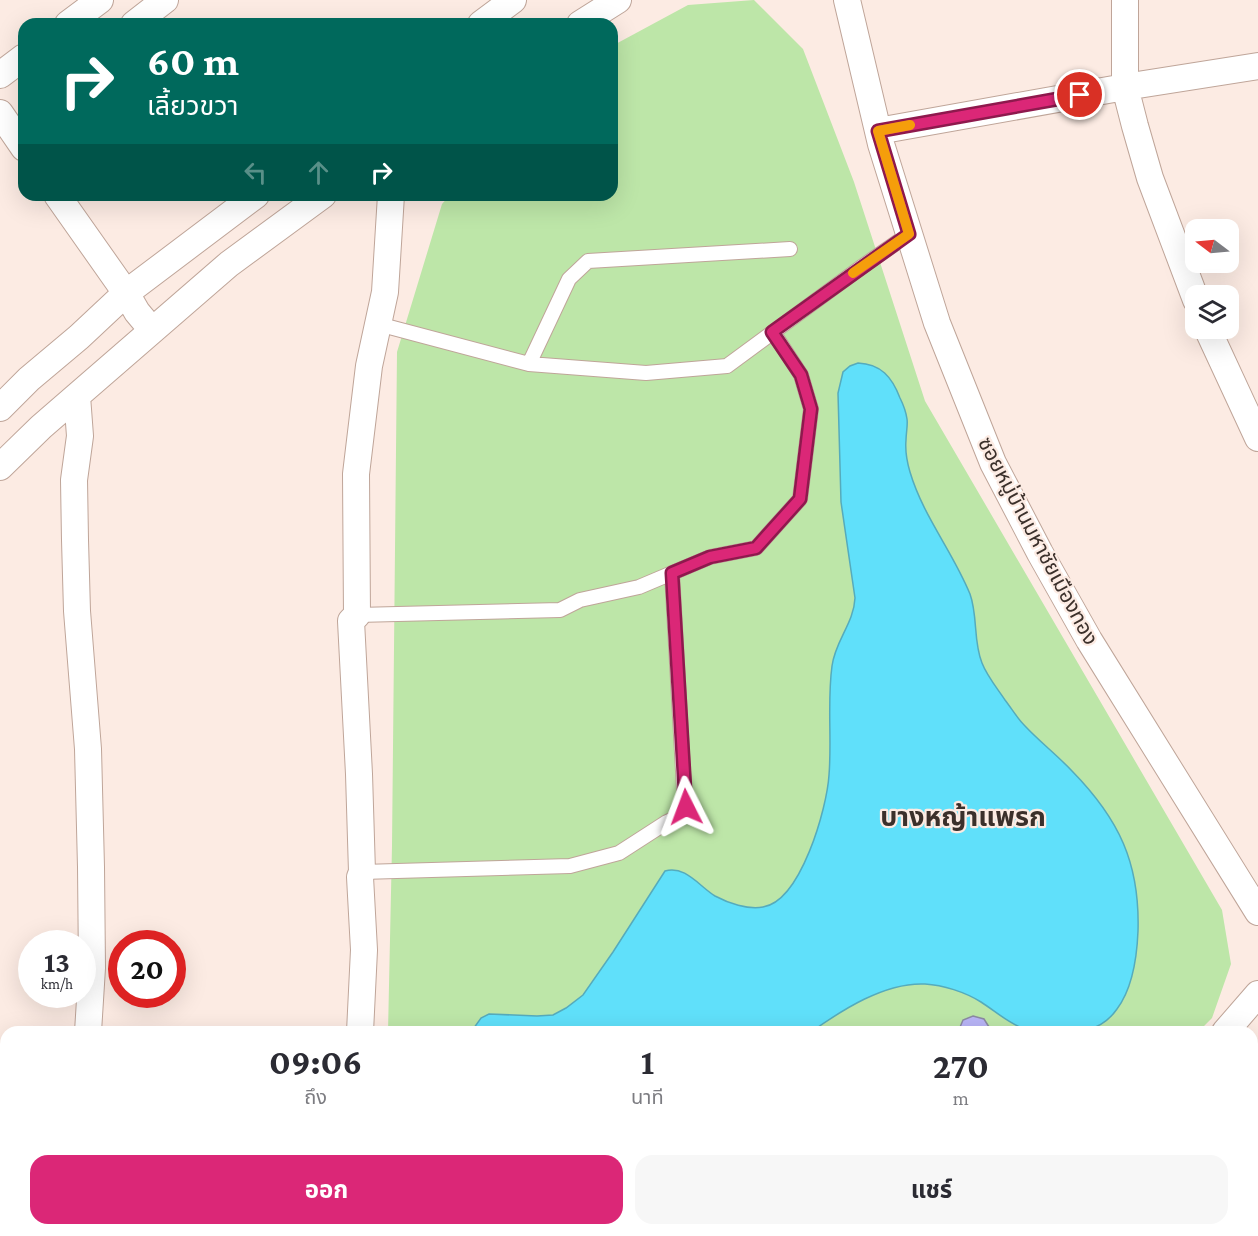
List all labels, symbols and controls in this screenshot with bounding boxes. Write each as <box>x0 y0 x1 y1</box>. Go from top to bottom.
text: 60 m <box>147 37 239 84</box>
icon: right <box>48 42 126 120</box>
pin <box>1054 69 1105 120</box>
icon: arrive <box>1063 78 1096 111</box>
text: เลี้ยวขวา <box>147 91 238 121</box>
icon: left <box>239 156 272 189</box>
icon: ahead <box>302 156 335 189</box>
icon: right <box>365 156 398 189</box>
north arrow <box>1185 219 1239 273</box>
map controls <box>1185 219 1239 339</box>
button: layers <box>1185 285 1239 339</box>
street label: ซอยหมู่บ้านมหาชัยเมืองทอง <box>972 433 1103 649</box>
position arrow <box>654 775 718 839</box>
district label: บางหญ้าแพรก <box>880 802 1046 832</box>
speed limit sign: 20 <box>108 930 186 1008</box>
text: 13 <box>44 945 70 978</box>
text: km/h <box>41 976 73 992</box>
text: 09:06 <box>269 1042 362 1082</box>
text: 1 <box>641 1042 654 1082</box>
text: 270 <box>933 1046 989 1086</box>
text: ถึง <box>304 1086 327 1108</box>
text: นาที <box>631 1086 664 1108</box>
text: m <box>953 1087 969 1109</box>
button: ออก <box>30 1155 623 1224</box>
button: แชร์ <box>635 1155 1228 1224</box>

